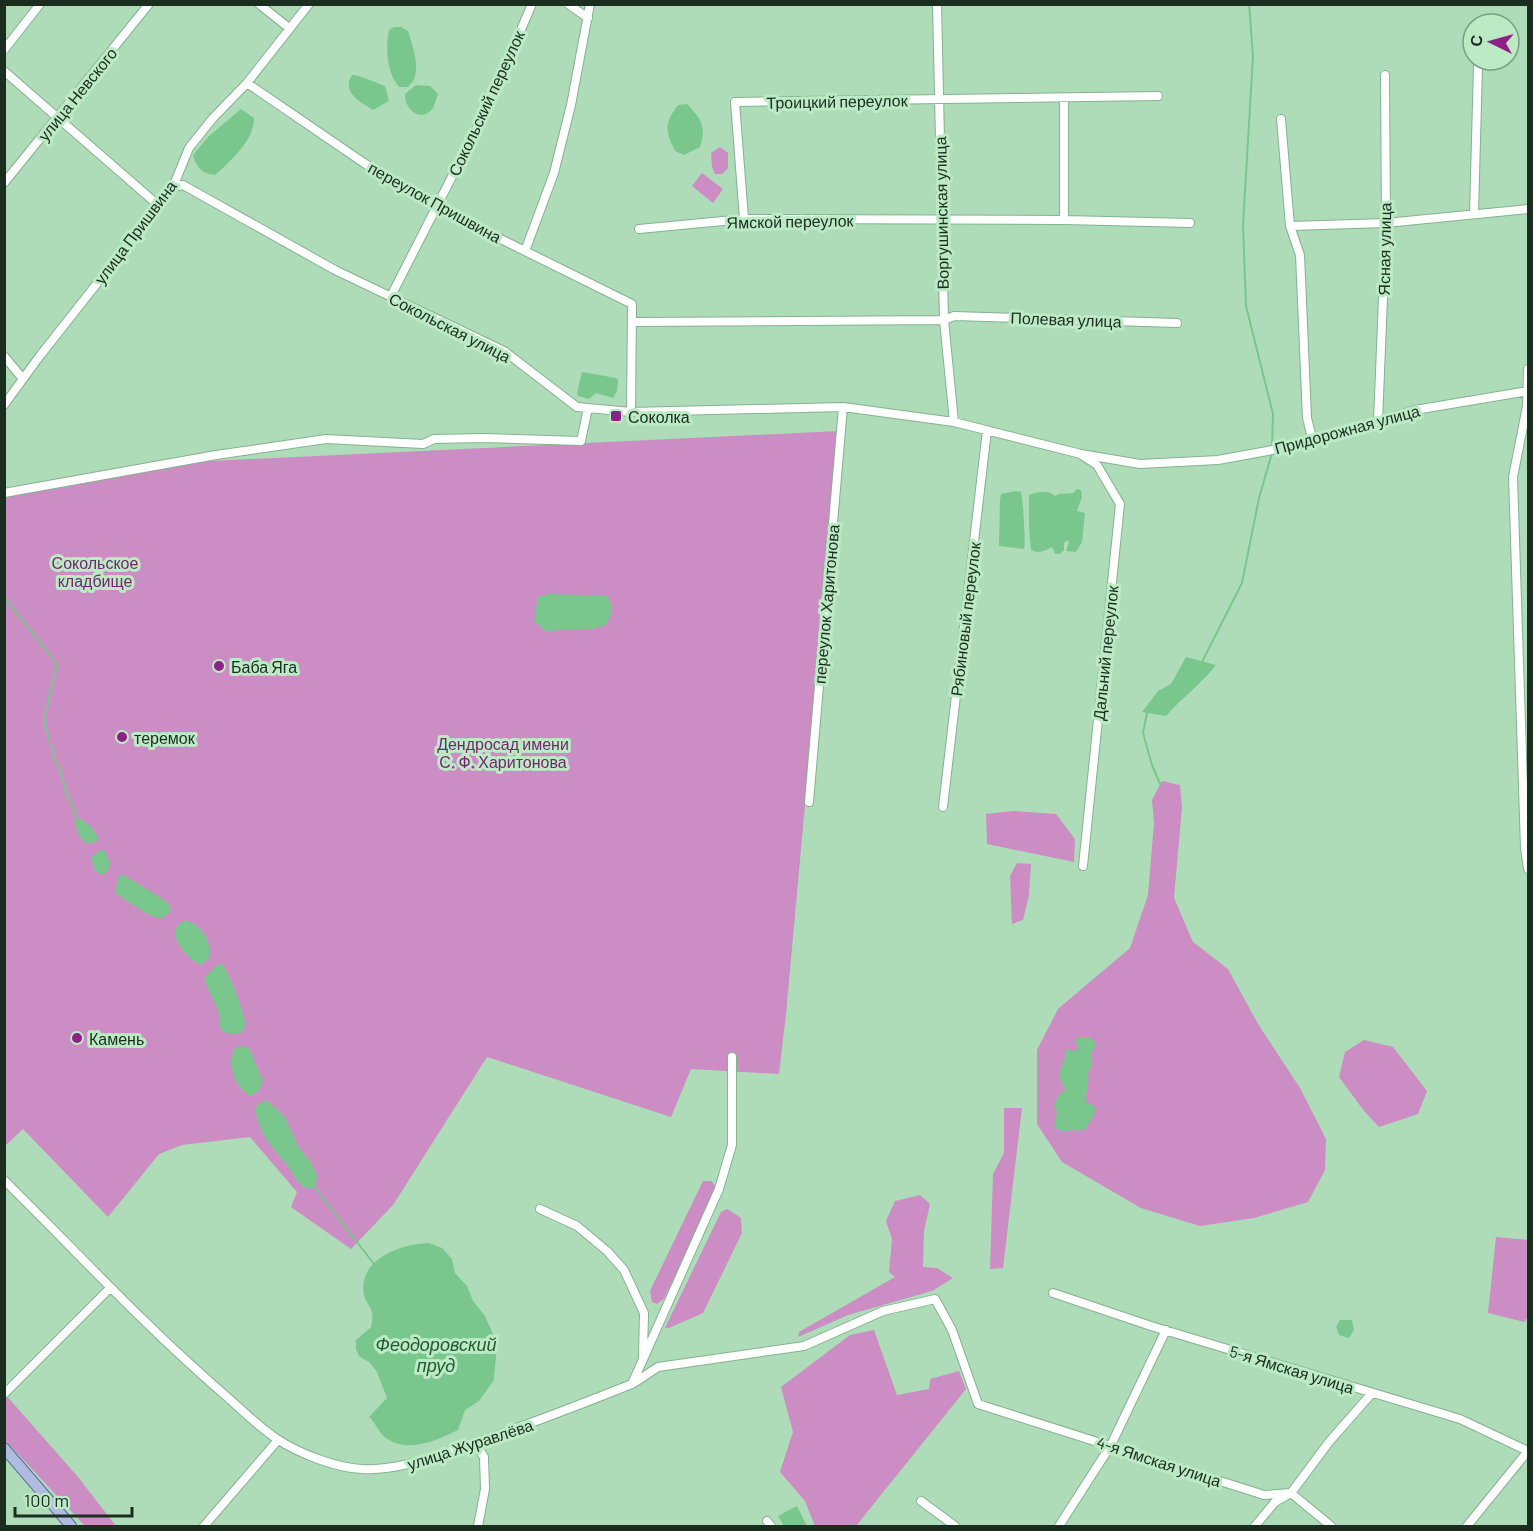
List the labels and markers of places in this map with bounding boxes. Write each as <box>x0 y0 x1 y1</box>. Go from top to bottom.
place label: Соколка <box>628 407 690 426</box>
marker: Соколка <box>609 409 623 423</box>
place label: Баба Яга <box>231 657 297 676</box>
marker: Баба Яга <box>212 659 226 673</box>
place label: теремок <box>134 728 196 747</box>
marker: теремок <box>115 730 129 744</box>
place label: Камень <box>89 1029 144 1048</box>
marker: Камень <box>70 1031 84 1045</box>

